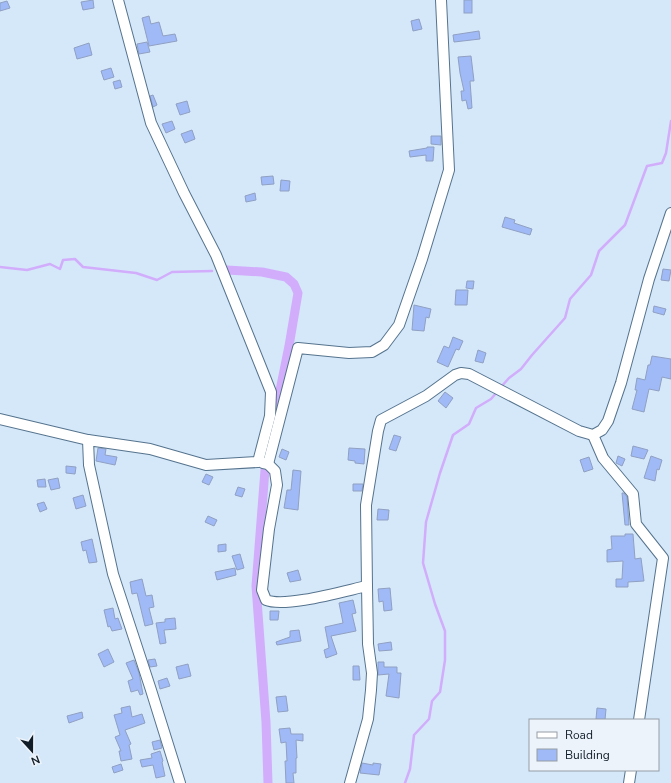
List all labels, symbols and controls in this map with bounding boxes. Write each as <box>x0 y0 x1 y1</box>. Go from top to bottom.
legend <box>529 719 659 771</box>
text: Road <box>565 727 593 743</box>
north arrow <box>12 731 52 771</box>
text: Building <box>565 747 610 763</box>
text: N <box>29 751 42 768</box>

